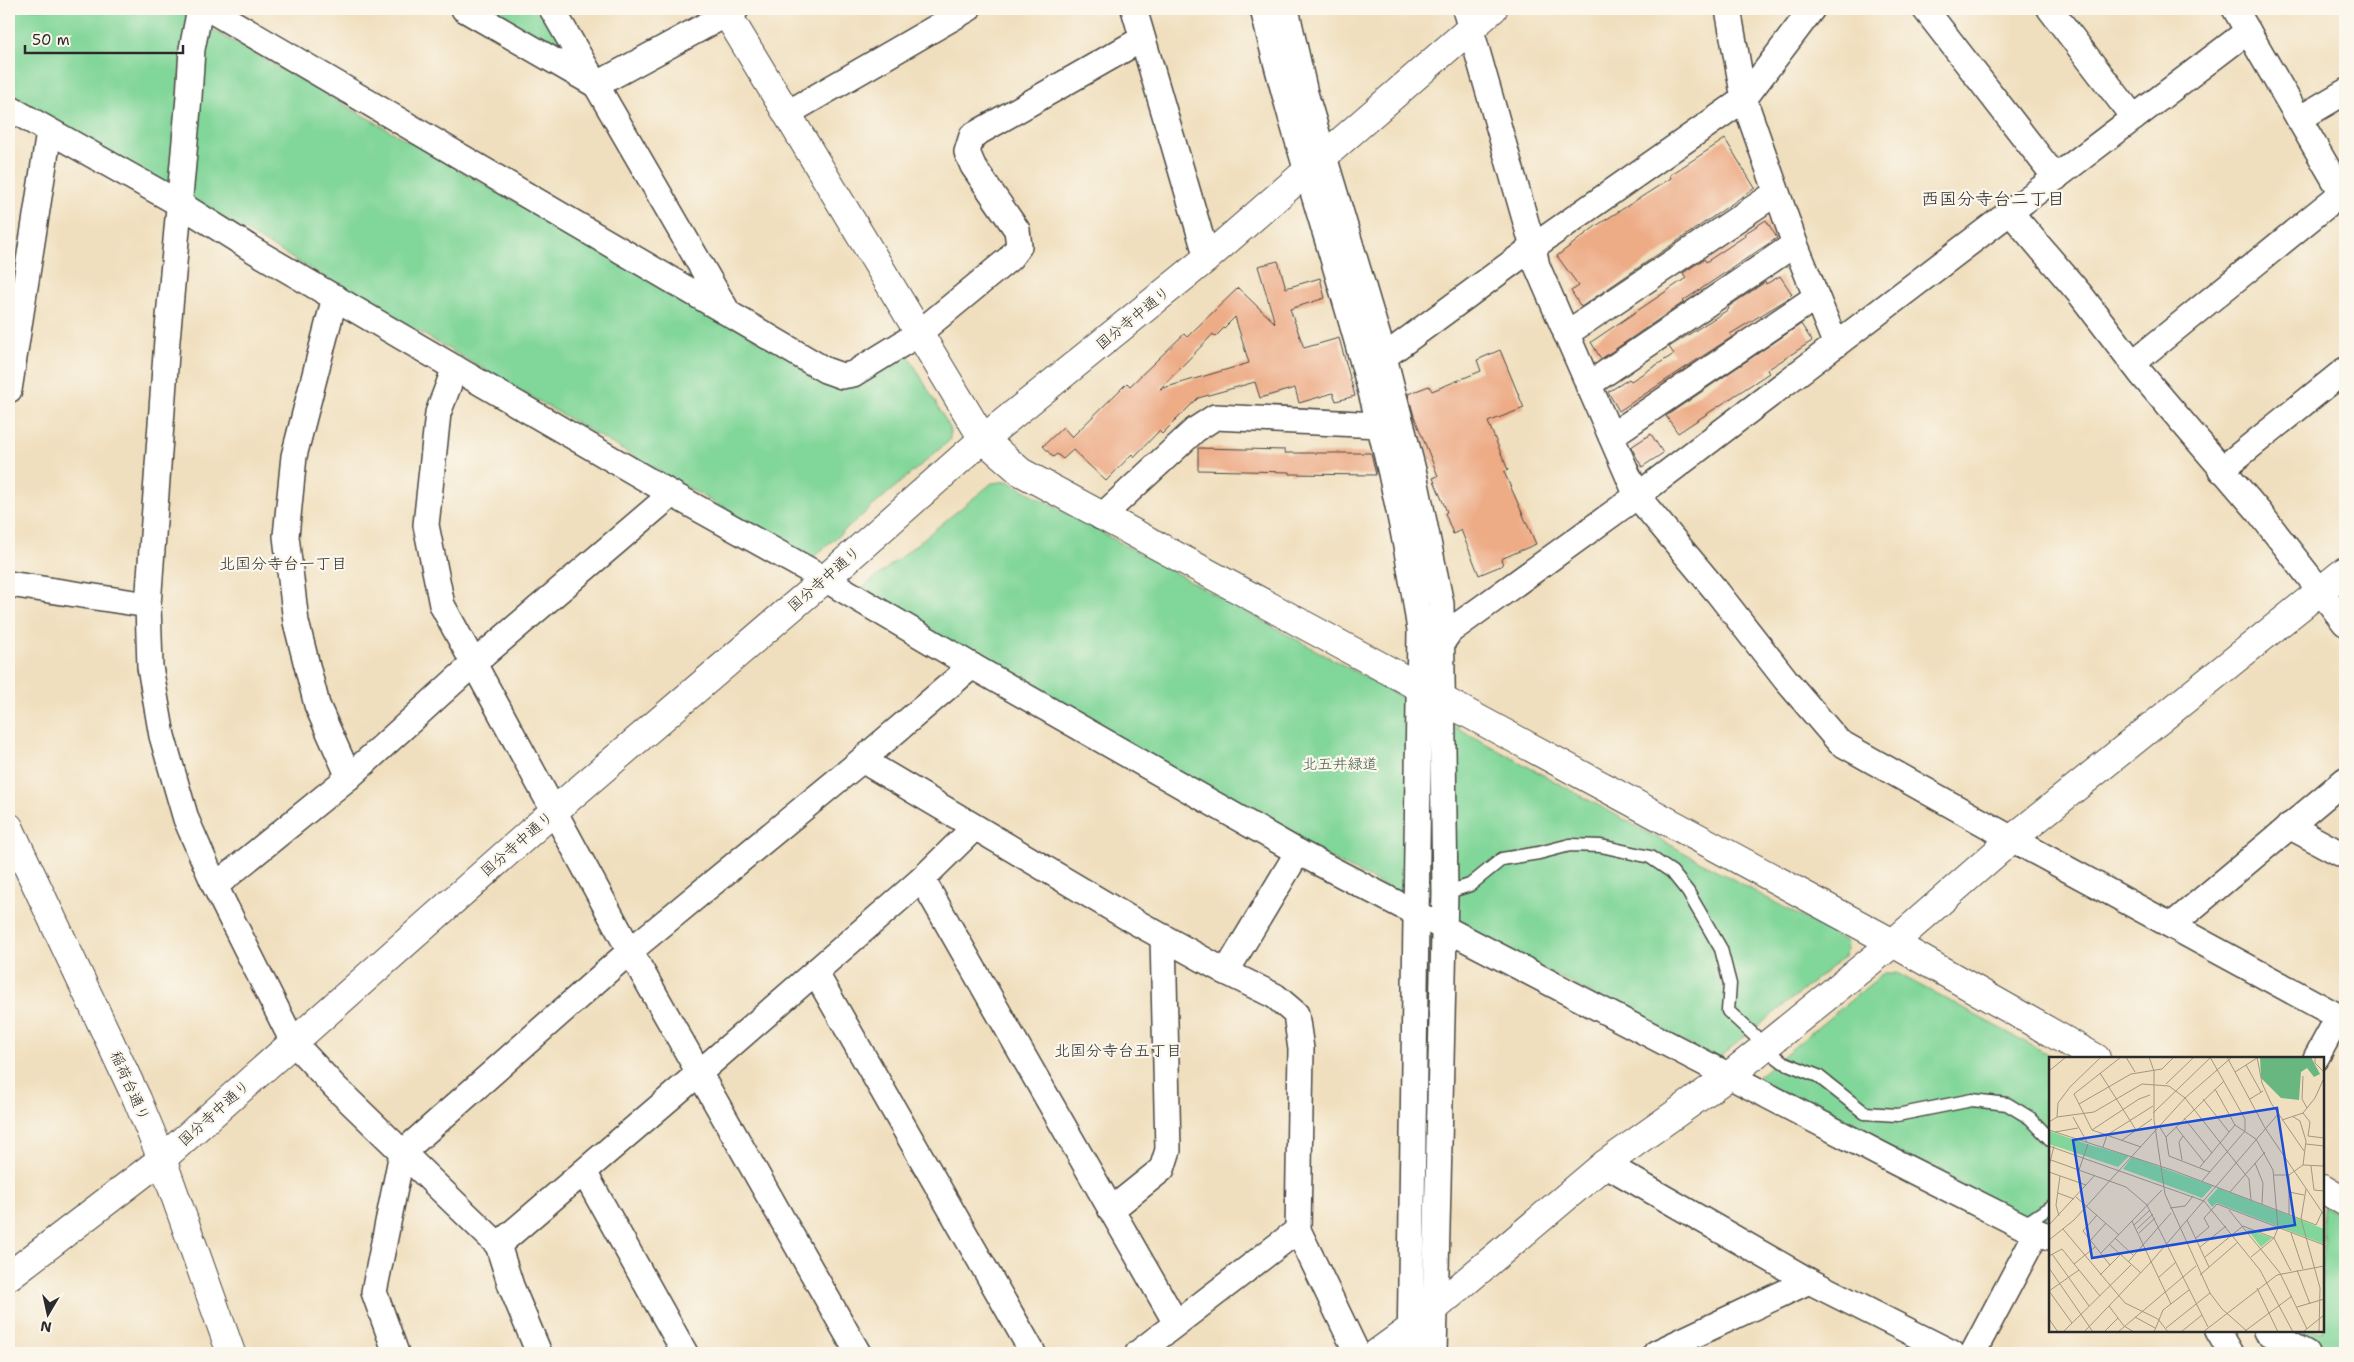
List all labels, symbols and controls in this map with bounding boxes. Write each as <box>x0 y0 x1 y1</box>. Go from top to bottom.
scale bar <box>25 22 182 54</box>
text: 50 m <box>32 30 70 50</box>
district label: 西国分寺台二丁目 <box>1921 187 2065 211</box>
street label: 国分寺中通り <box>1092 282 1174 354</box>
street label: 国分寺中通り <box>783 542 865 616</box>
district label: 北国分寺台一丁目 <box>219 553 347 574</box>
park label: 北五井緑道 <box>1302 754 1378 774</box>
street label: 国分寺中通り <box>476 807 558 881</box>
district label: 北国分寺台五丁目 <box>1054 1040 1182 1061</box>
street label: 稲荷台通り <box>106 1048 154 1124</box>
inset map <box>2049 1057 2324 1332</box>
street label: 国分寺中通り <box>174 1075 254 1151</box>
north arrow <box>22 1290 72 1340</box>
text: N <box>39 1317 53 1337</box>

